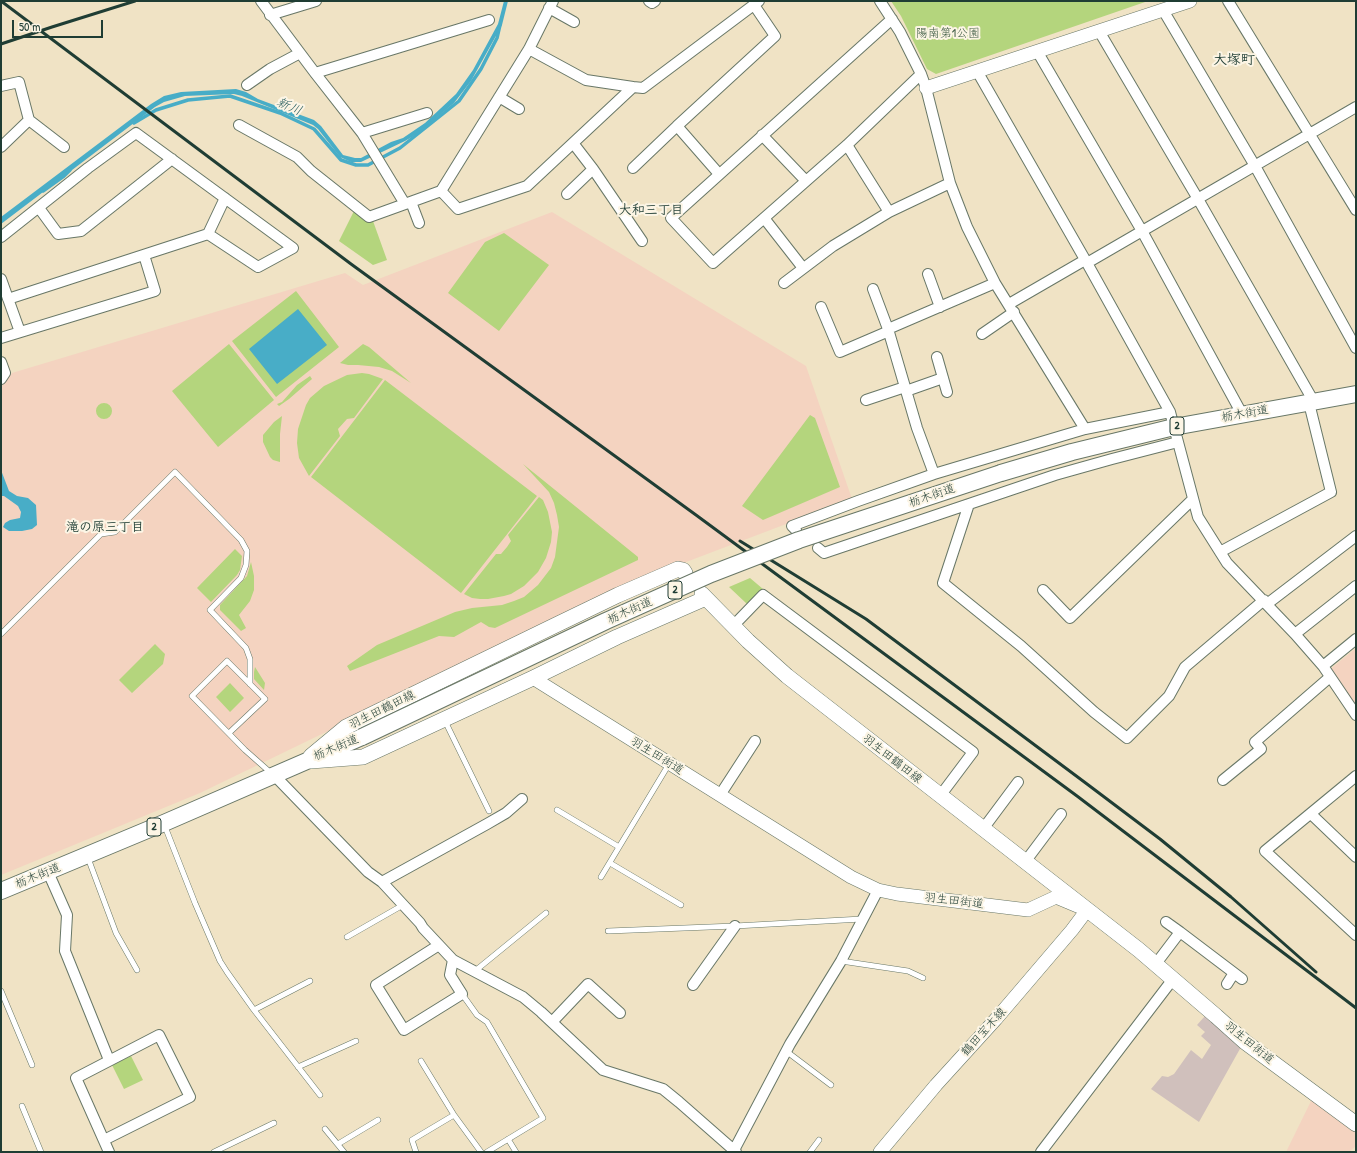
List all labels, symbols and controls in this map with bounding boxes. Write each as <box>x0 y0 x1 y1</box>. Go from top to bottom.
scale bar <box>14 12 105 38</box>
text: 50 m <box>19 18 40 35</box>
park label: 陽南第1公園 <box>916 27 980 41</box>
district label: 大塚町 <box>1213 52 1255 68</box>
water label: 新川 <box>274 95 304 119</box>
district label: 大和三丁目 <box>619 203 683 219</box>
street label: 栃木街道 <box>1220 403 1270 425</box>
road number: 2 <box>1170 417 1184 435</box>
street label: 栃木街道 <box>907 481 957 511</box>
district label: 滝の原三丁目 <box>66 520 144 536</box>
road number: 2 <box>668 581 682 599</box>
street label: 栃木街道 <box>605 595 655 627</box>
street label: 羽生田鶴田線 <box>346 688 418 732</box>
street label: 羽生田鶴田線 <box>859 731 925 787</box>
street label: 栃木街道 <box>311 732 361 764</box>
street label: 羽生田街道 <box>628 734 686 778</box>
road number: 2 <box>147 818 161 836</box>
street label: 栃木街道 <box>13 860 63 892</box>
street label: 羽生田街道 <box>923 890 985 912</box>
street label: 鶴田宝木線 <box>959 1005 1009 1059</box>
street label: 羽生田街道 <box>1221 1019 1277 1067</box>

